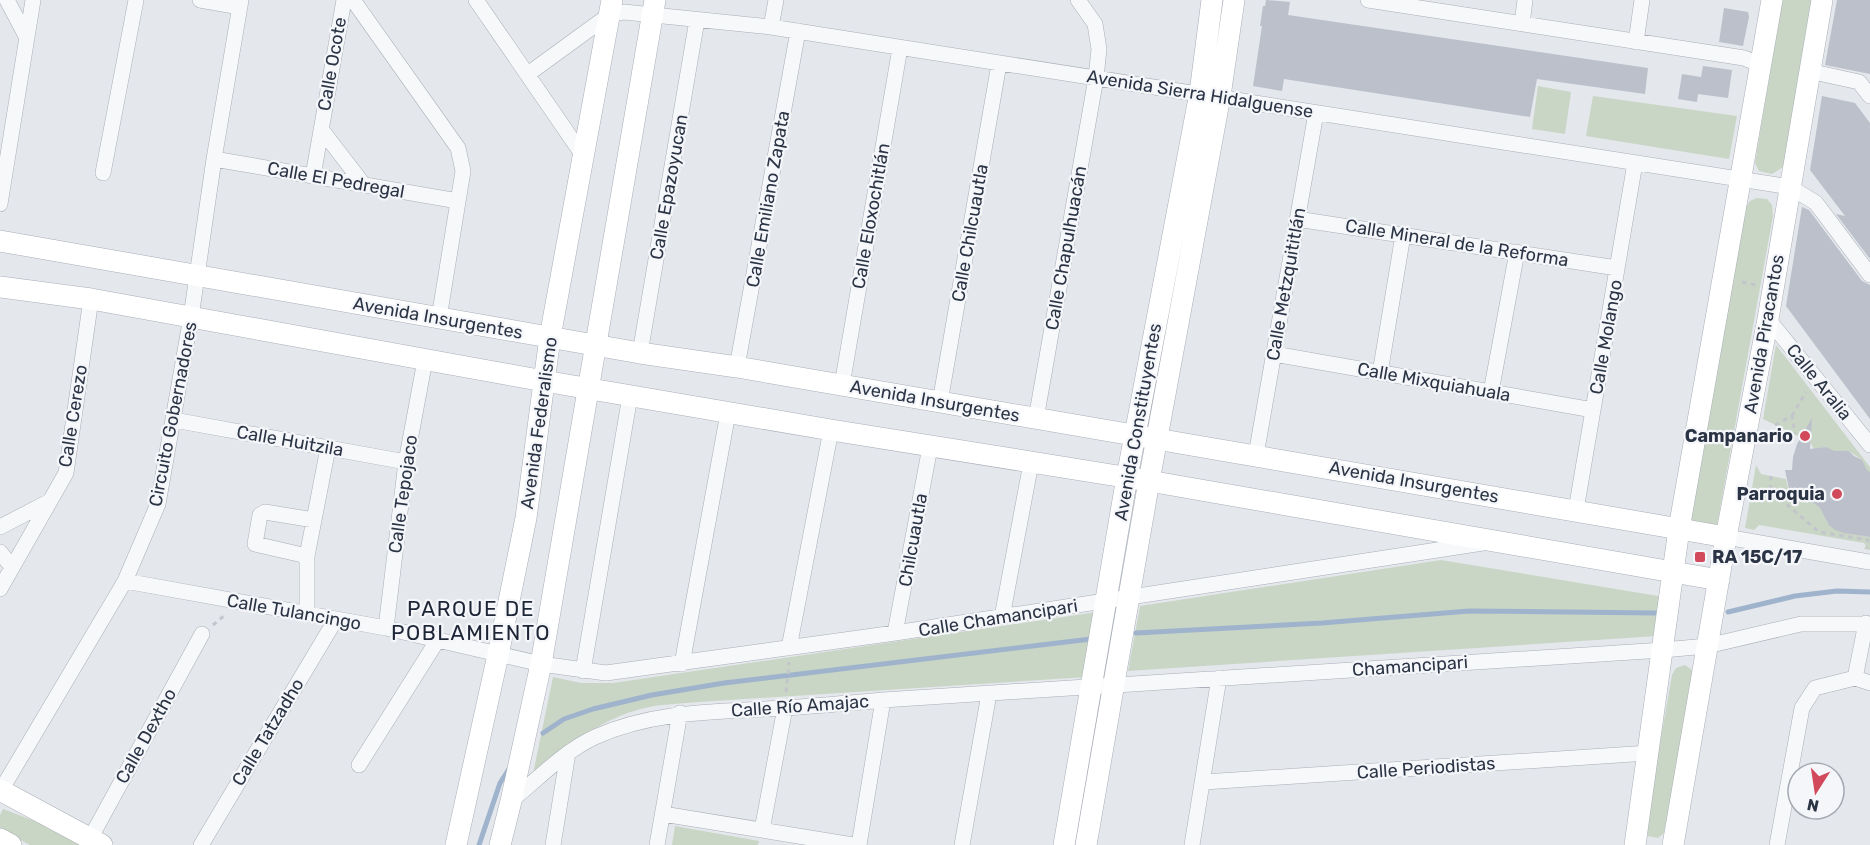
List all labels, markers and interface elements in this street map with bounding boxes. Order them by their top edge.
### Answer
street label: Calle Ocote [313,15,351,113]
street label: Avenida Sierra Hidalguense [1085,65,1315,123]
street label: Calle Emiliano Zapata [742,109,794,289]
street label: Calle Epazoyucan [645,113,693,261]
street label: Calle Eloxochitlán [847,141,895,291]
street label: Calle El Pedregal [266,157,406,203]
street label: Calle Chilcuautla [947,162,993,304]
street label: Calle Chapulhuacán [1041,164,1091,332]
street label: Calle Metzquititlán [1262,206,1310,362]
street label: Calle Mineral de la Reforma [1344,214,1570,272]
street label: Avenida Piracantos [1739,253,1789,415]
street label: Calle Molango [1585,278,1627,396]
street label: Avenida Insurgentes [351,292,525,344]
street label: Circuito Gobernadores [144,320,202,508]
street label: Avenida Constituyentes [1110,322,1166,522]
street label: Avenida Federalismo [516,336,562,510]
street label: Calle Aralia [1781,339,1857,425]
street label: Calle Mixquiahuala [1356,358,1512,406]
street label: Calle Cerezo [54,363,92,469]
street label: Avenida Insurgentes [848,375,1022,427]
street label: Calle Huitzila [235,421,345,461]
place label: Campanario [1685,425,1793,447]
marker: Campanario [1798,429,1812,443]
street label: Calle Tepojaco [384,433,422,555]
street label: Avenida Insurgentes [1327,456,1501,508]
place label: Parroquia [1736,483,1825,505]
marker: Parroquia [1830,487,1844,501]
street label: Chilcuautla [894,492,932,588]
place label: RA 15C/17 [1712,546,1802,568]
marker: RA 15C/17 [1693,550,1707,564]
street label: Calle Tulancingo [225,589,363,635]
street label: Calle Chamancipari [917,595,1079,641]
district label: PARQUE DE POBLAMIENTO [391,596,551,645]
street label: Chamancipari [1351,651,1469,681]
street label: Calle Tatzadho [227,674,309,790]
street label: Calle Dextho [111,685,181,787]
street label: Calle Río Amajac [730,690,870,722]
street label: Calle Periodistas [1356,752,1496,784]
north arrow [1786,761,1846,821]
text: N [1805,795,1821,816]

